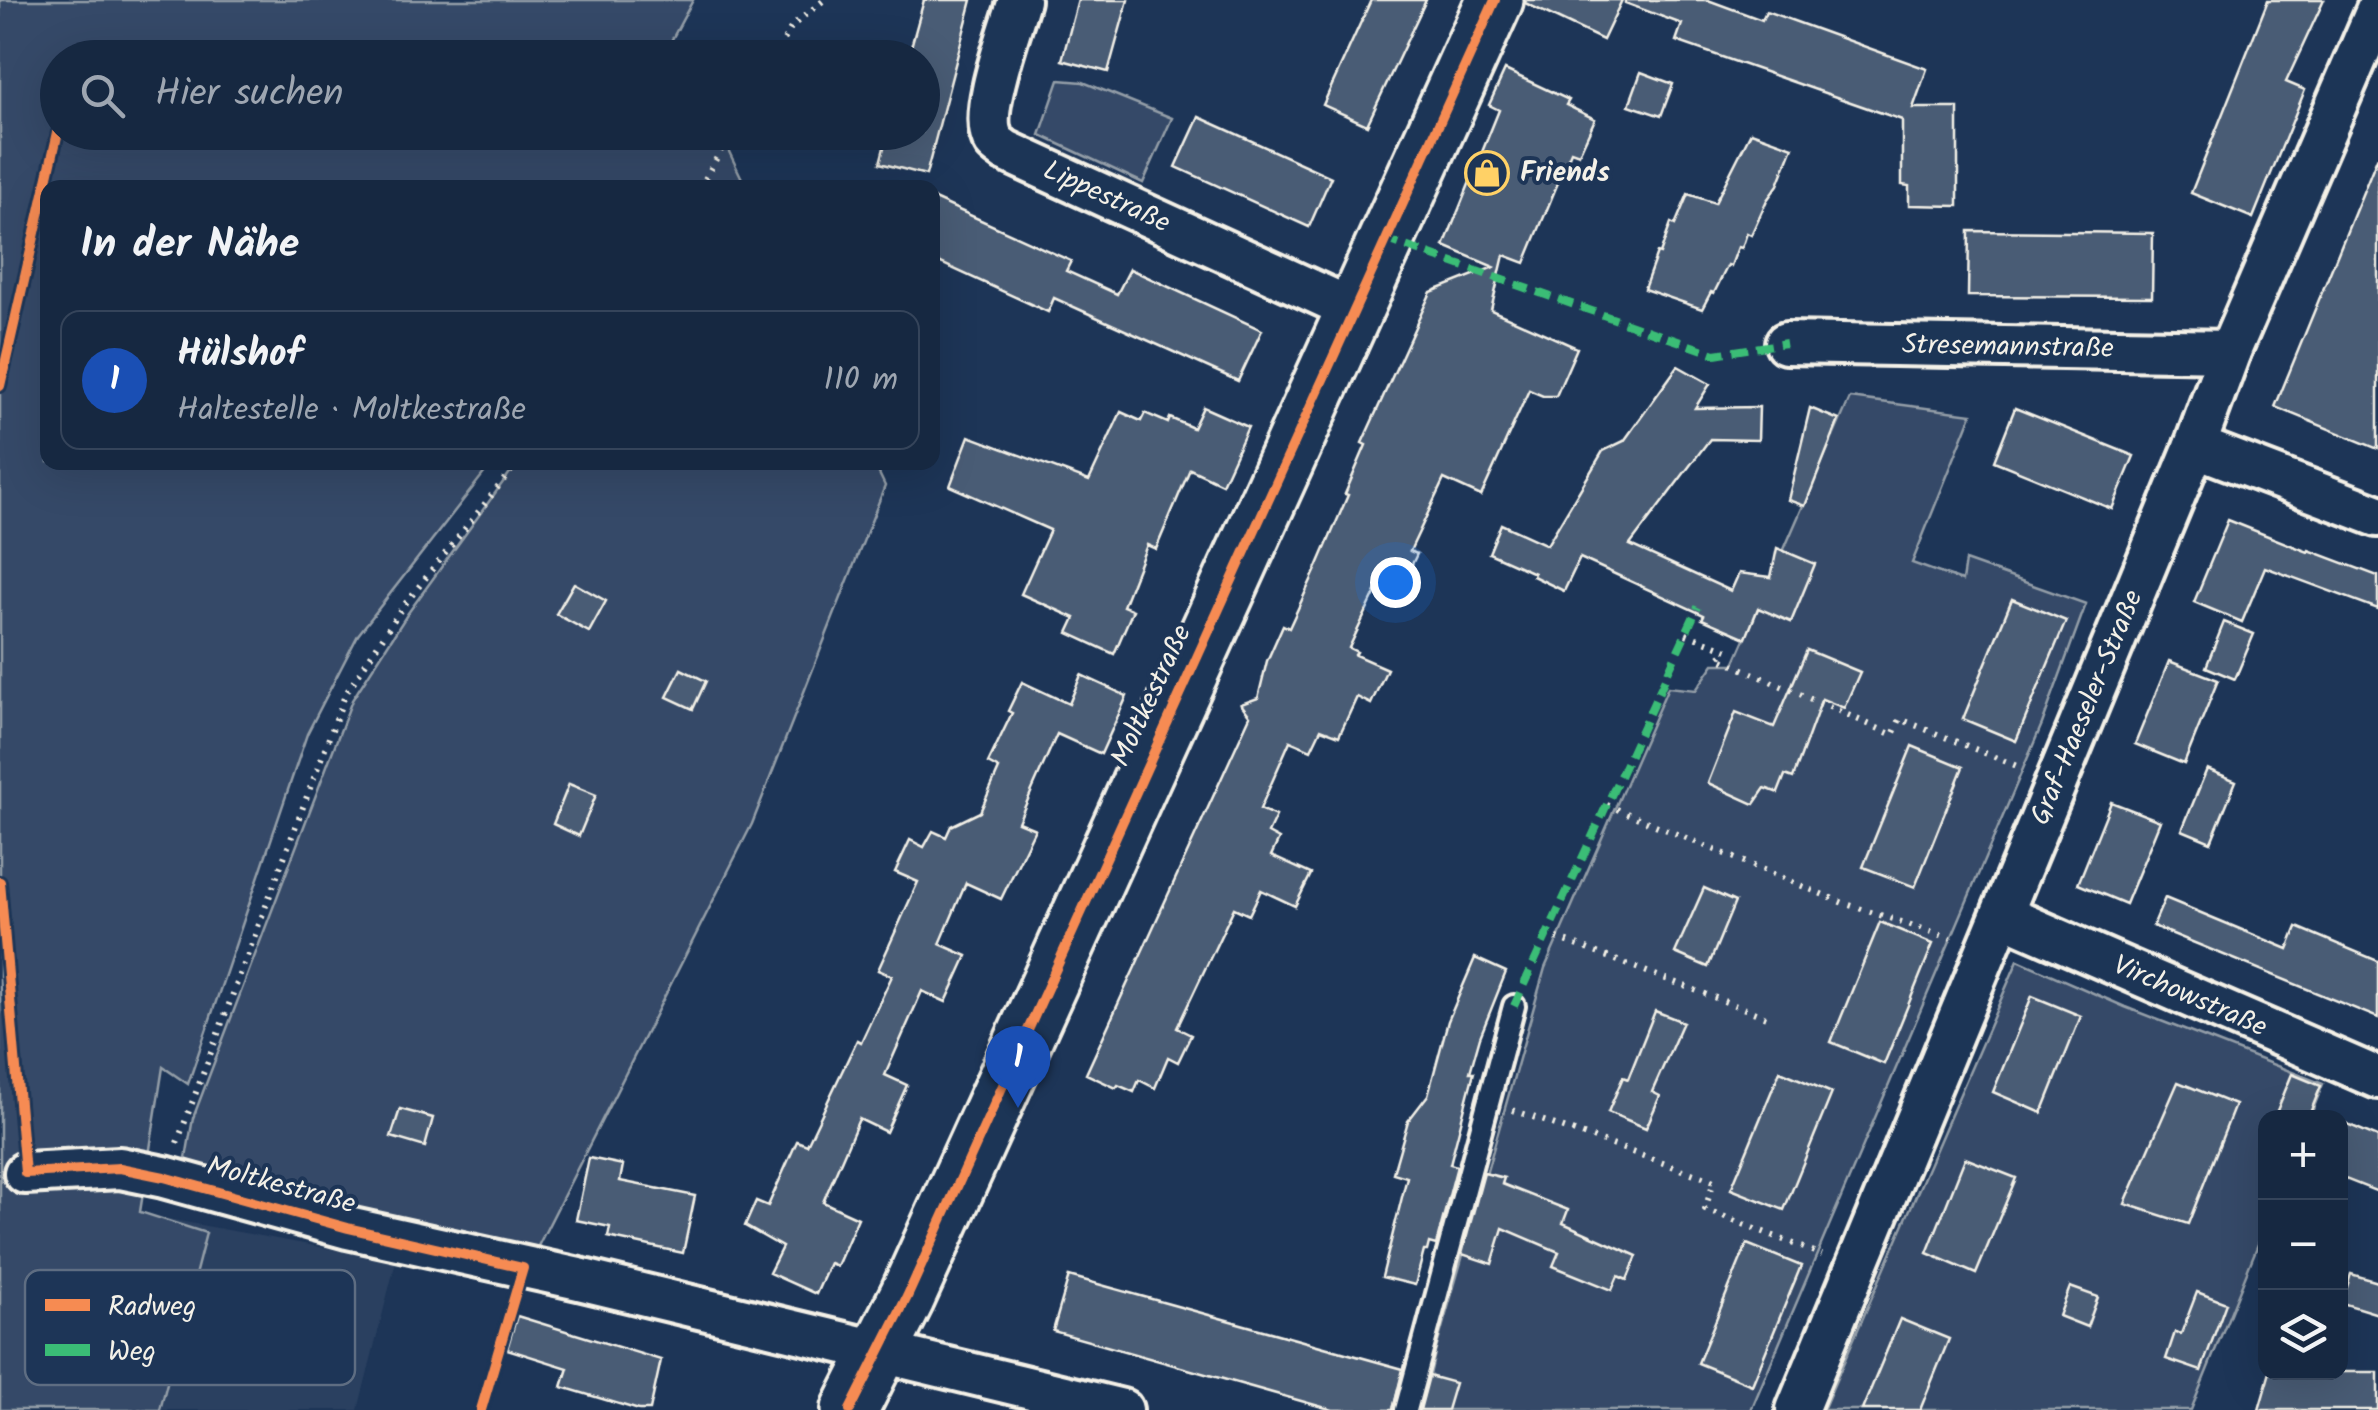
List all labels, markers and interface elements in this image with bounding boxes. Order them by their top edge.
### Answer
search box [40,40,940,150]
text: Hier suchen [155,65,344,125]
icon: search [75,68,130,123]
street label: Lippestraße [1036,148,1178,246]
shop icon: Friends [1464,150,1510,196]
place label: Friends [1520,151,1610,196]
text: In der Nähe [80,212,299,279]
street label: Stresemannstraße [1902,323,2115,371]
text: Hülshof [177,325,303,385]
text: 1 [110,355,119,406]
text: 110 m [824,355,898,406]
text: Haltestelle · Moltkestraße [177,385,526,436]
your location [1370,557,1421,608]
street label: Graf-Haeseler-Straße [2018,583,2156,832]
street label: Moltkestraße [1099,617,1205,775]
street label: Virchowstraße [2106,943,2275,1050]
pin: 1 [986,1026,1050,1108]
map controls [2258,1110,2348,1380]
button: + [2258,1110,2348,1200]
street label: Moltkestraße [202,1145,361,1228]
button: − [2258,1200,2348,1290]
legend [25,1270,355,1385]
text: Radweg [108,1285,196,1330]
button: layers [2258,1290,2348,1380]
text: Weg [108,1330,156,1375]

